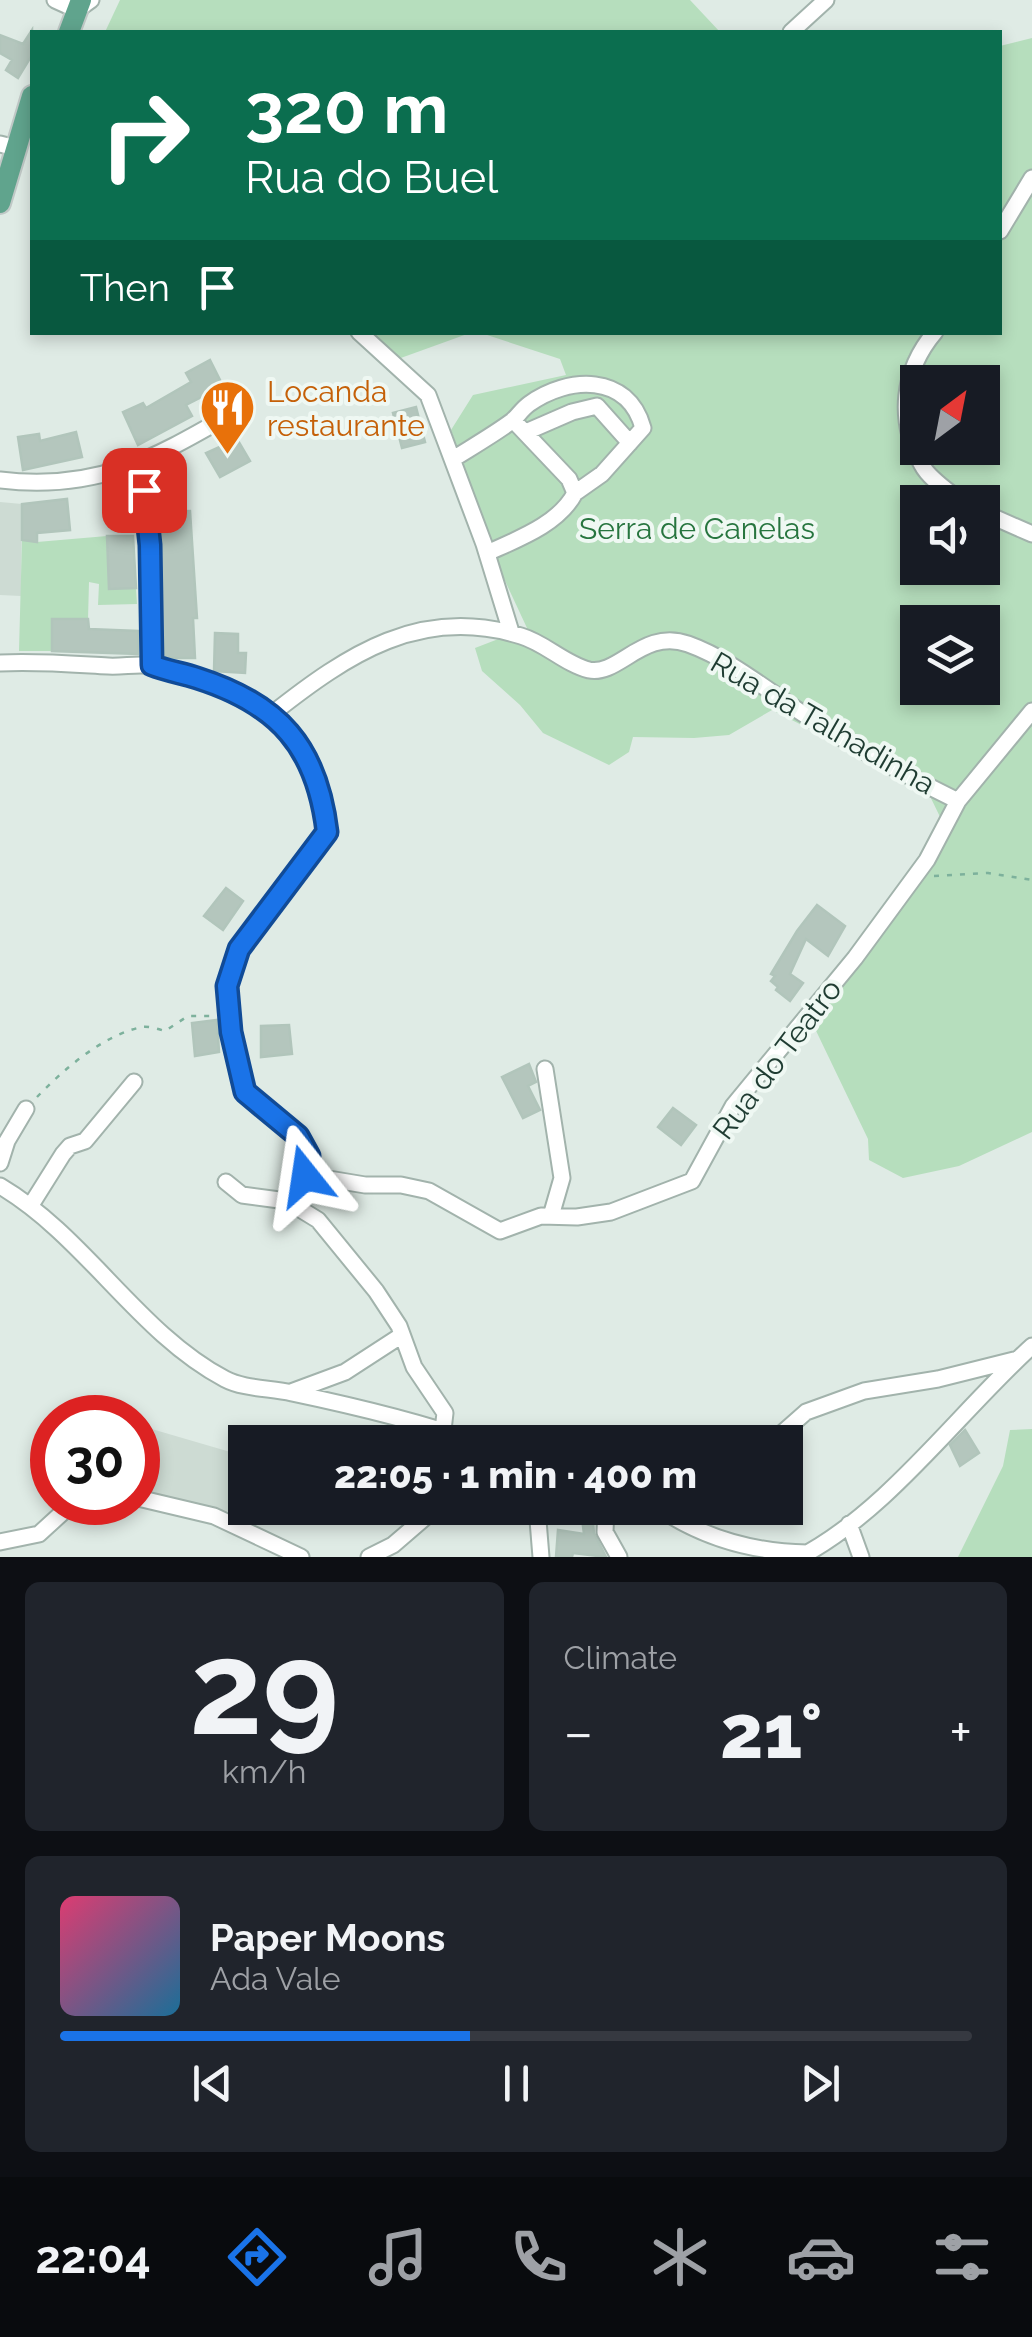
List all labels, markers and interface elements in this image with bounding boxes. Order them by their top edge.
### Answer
text: 320 m [245,67,449,149]
icon: right [80,70,210,200]
text: Rua do Buel [245,151,498,204]
icon: arrive [190,260,245,315]
text: Then [80,265,170,310]
north arrow [900,365,1000,465]
map controls [900,365,1000,705]
place label: Locanda restaurante [267,374,425,443]
restaurant icon: Locanda restaurante [198,378,258,457]
pin [102,448,187,533]
icon: arrive [117,463,172,518]
button: sound [900,485,1000,585]
park label: Serra de Canelas [579,511,815,546]
button: layers [900,605,1000,705]
street label: Rua da Talhadinha [705,645,941,801]
street label: Rua do Teatro [705,972,849,1146]
position arrow [253,1124,357,1228]
speed limit sign: 30 [30,1395,160,1525]
text: 22:05 · 1 min · 400 m [334,1452,697,1497]
text: 29 [189,1612,339,1764]
text: Climate [564,1639,677,1676]
text: 21° [720,1687,822,1776]
text: − [564,1700,593,1765]
text: + [949,1700,972,1765]
text: km/h [222,1753,306,1790]
text: Paper Moons [210,1915,445,1960]
text: Ada Vale [210,1960,341,1997]
icon: previous [185,2056,240,2111]
icon: pause [489,2056,544,2111]
icon: next [793,2056,848,2111]
icon: directions [222,2222,292,2292]
icon: music [363,2222,433,2292]
icon: phone [504,2222,574,2292]
icon: climate [645,2222,715,2292]
icon: car [786,2222,856,2292]
icon: filters [927,2222,997,2292]
text: 22:04 [35,2231,151,2284]

